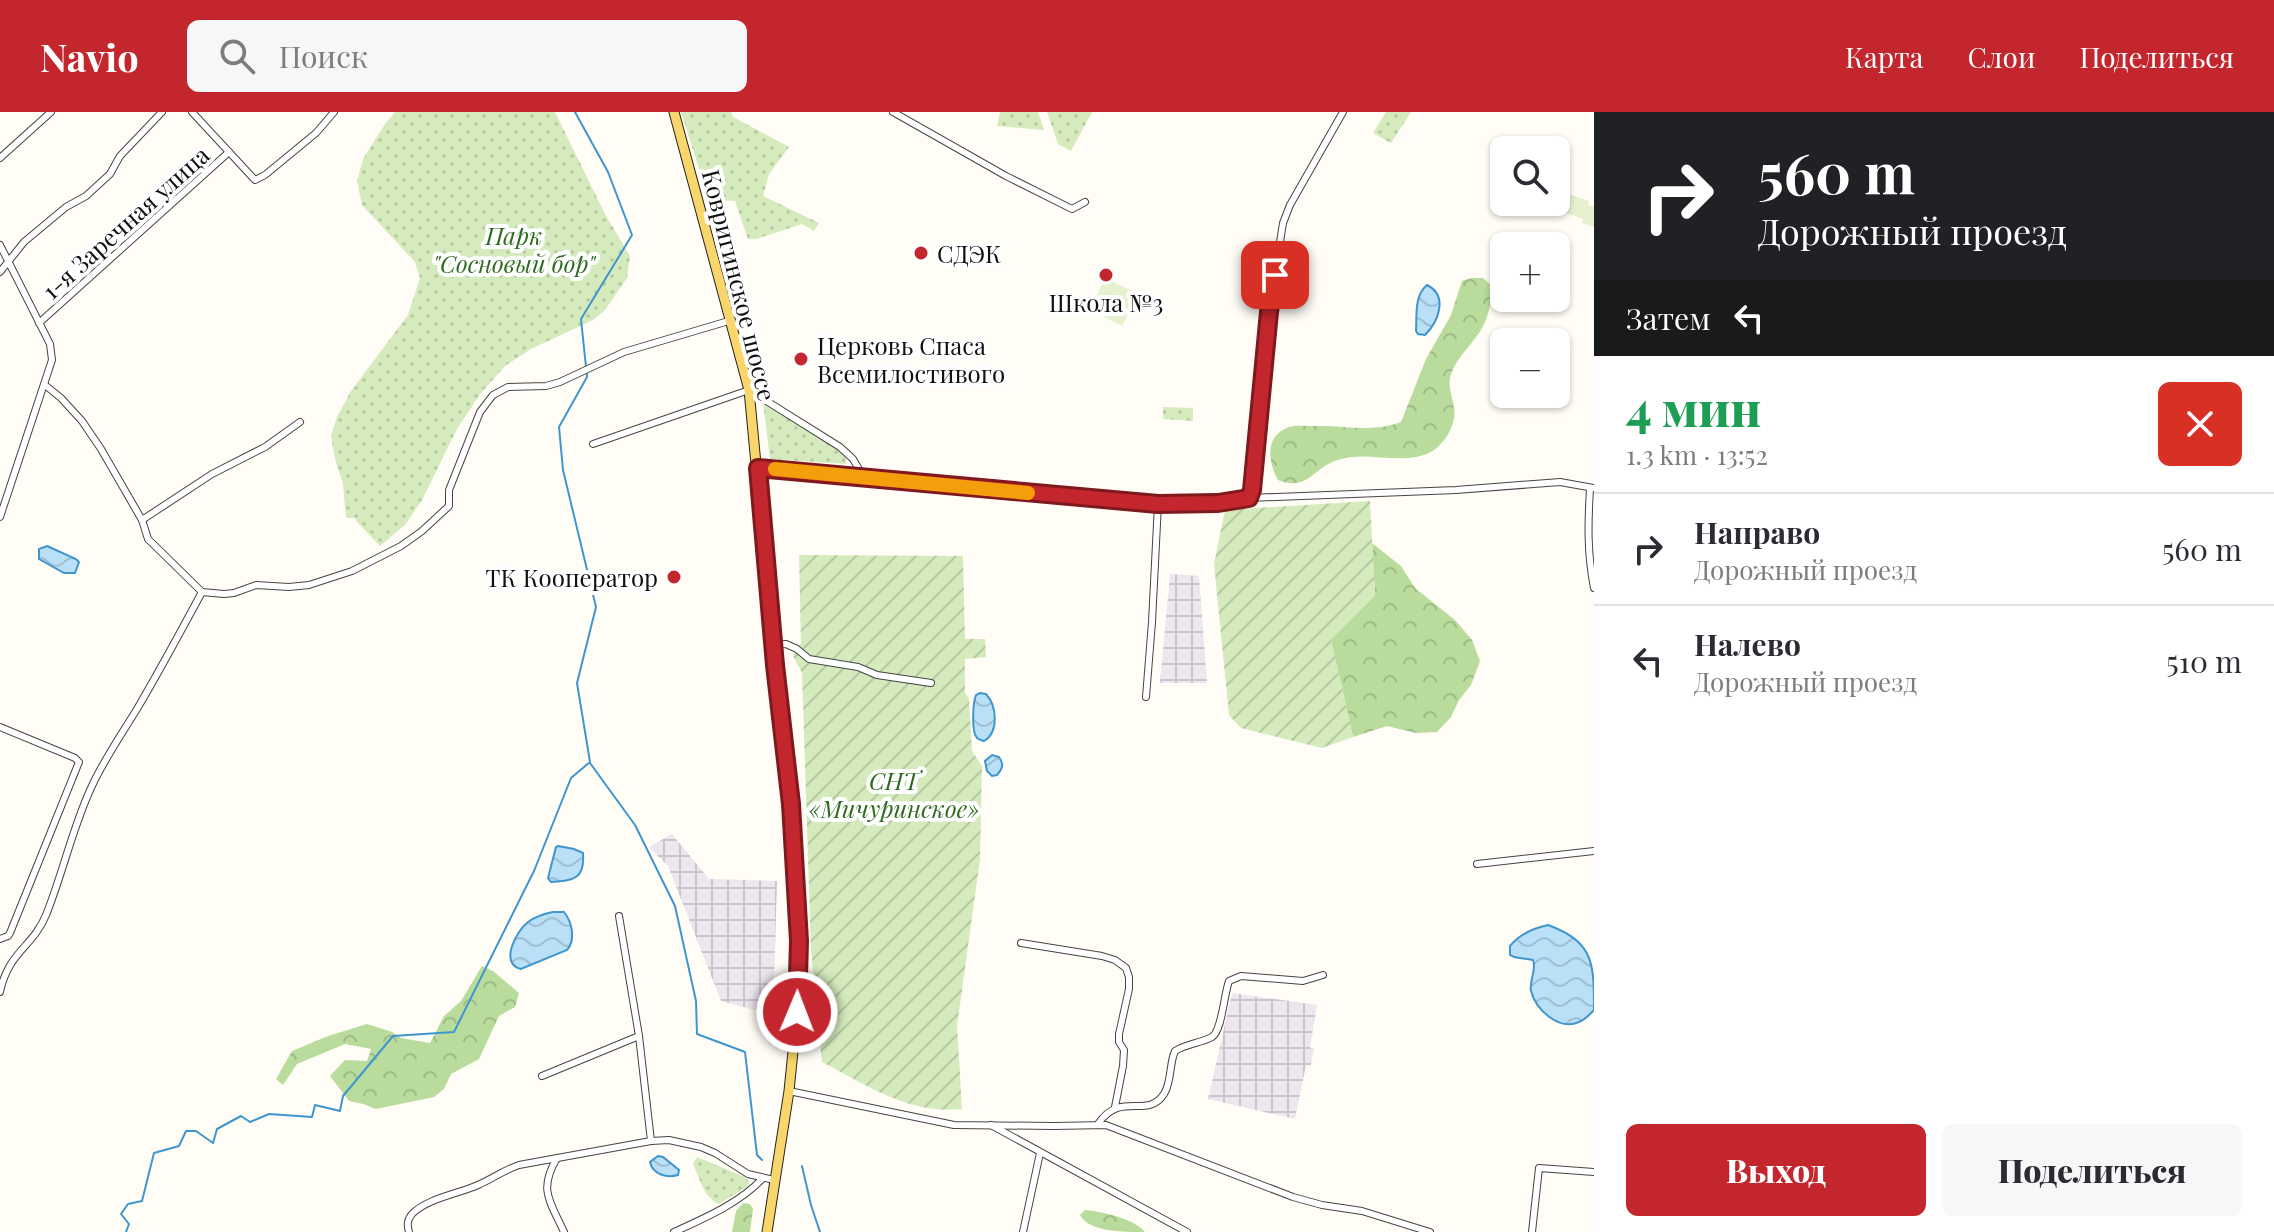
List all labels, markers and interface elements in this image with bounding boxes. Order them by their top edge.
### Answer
search box [187,20,747,92]
text: Navio [40,31,139,82]
icon: search [215,34,259,78]
text: Поиск [279,36,368,76]
text: Карта [1845,38,1924,75]
text: Слои [1968,38,2035,75]
text: Поделиться [2079,38,2234,75]
text: 560 m [1758,134,1915,209]
map controls [1490,136,1570,408]
button: search [1490,136,1570,216]
street label: 1-я Заречная улица [35,138,215,306]
icon: right [1626,144,1730,248]
street label: Ковригинское шоссе [696,166,784,404]
text: Дорожный проезд [1758,206,2067,254]
park label: Парк "Сосновый бор" [433,219,597,279]
button: + [1490,232,1570,312]
place label: СДЭК [937,237,1001,269]
pin [1241,241,1309,309]
marker: СДЭК [912,244,930,262]
icon: arrive [1253,253,1297,297]
marker: Школа №3 [1097,266,1115,284]
place label: Школа №3 [1049,286,1163,318]
icon: left [1727,296,1771,340]
text: Затем [1626,298,1711,338]
button: − [1490,328,1570,408]
place label: Церковь Спаса Всемилостивого [817,329,1005,389]
marker: Церковь Спаса Всемилостивого [792,350,810,368]
text: 4 мин [1626,375,1761,439]
button: close [2158,382,2242,466]
text: 1.3 km · 13:52 [1626,437,1768,472]
text: Направо [1694,512,1820,552]
icon: right [1626,527,1670,571]
text: 560 m [2162,529,2242,569]
text: Дорожный проезд [1694,552,1917,587]
place label: ТК Кооператор [486,561,658,593]
marker: ТК Кооператор [665,568,683,586]
text: Налево [1694,624,1801,664]
icon: left [1626,639,1670,683]
text: 510 m [2166,641,2242,681]
text: Дорожный проезд [1694,664,1917,699]
park label: СНТ «Мичуринское» [809,764,979,824]
position arrow [755,970,839,1054]
button: Выход [1626,1124,1926,1216]
button: Поделиться [1942,1124,2242,1216]

